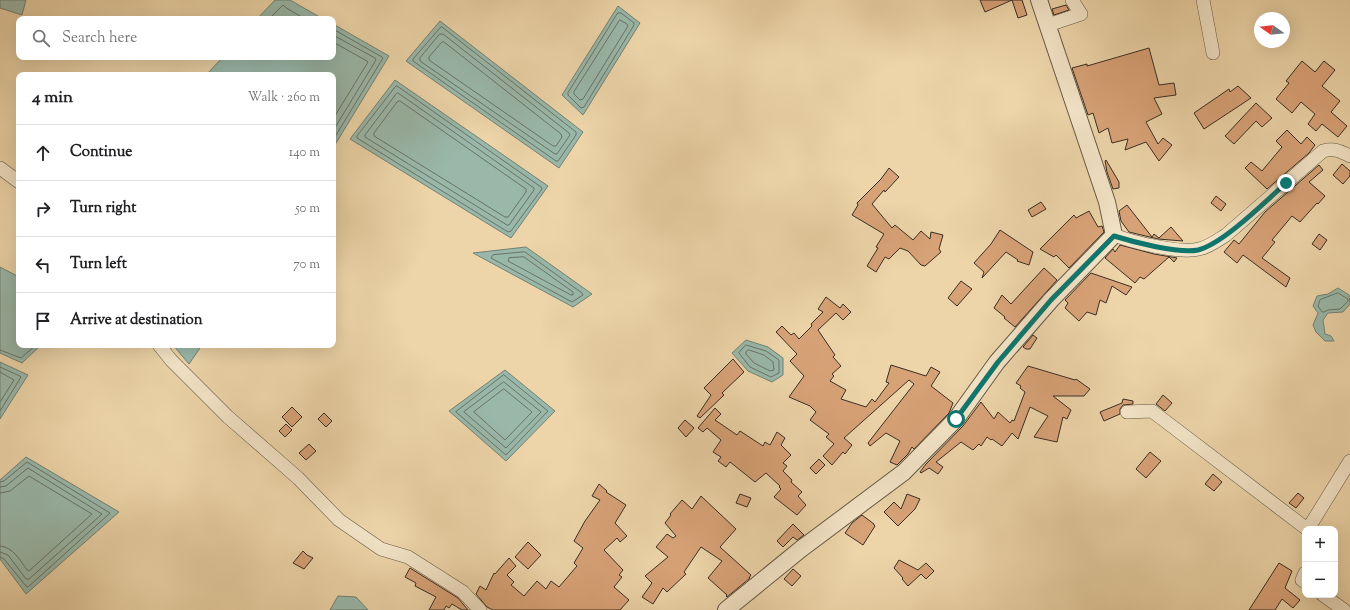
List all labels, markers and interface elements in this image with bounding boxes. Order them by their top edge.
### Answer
north arrow [1254,12,1290,48]
search box [16,16,336,60]
icon: search [30,27,52,49]
text: Search here [62,28,137,49]
text: 4 min [32,86,73,110]
text: Walk · 260 m [248,89,320,107]
icon: ahead [32,142,54,164]
text: Continue [70,142,132,163]
text: 140 m [289,144,320,162]
route end [1277,174,1295,192]
icon: right [32,198,54,220]
text: Turn right [70,198,136,219]
text: 50 m [295,200,320,218]
icon: left [32,254,54,276]
text: Turn left [70,254,127,275]
text: 70 m [293,256,320,274]
icon: arrive [32,310,54,332]
text: Arrive at destination [70,310,203,331]
route start [947,410,965,428]
map controls [1302,526,1338,598]
button: + [1302,526,1338,562]
button: − [1302,562,1338,598]

